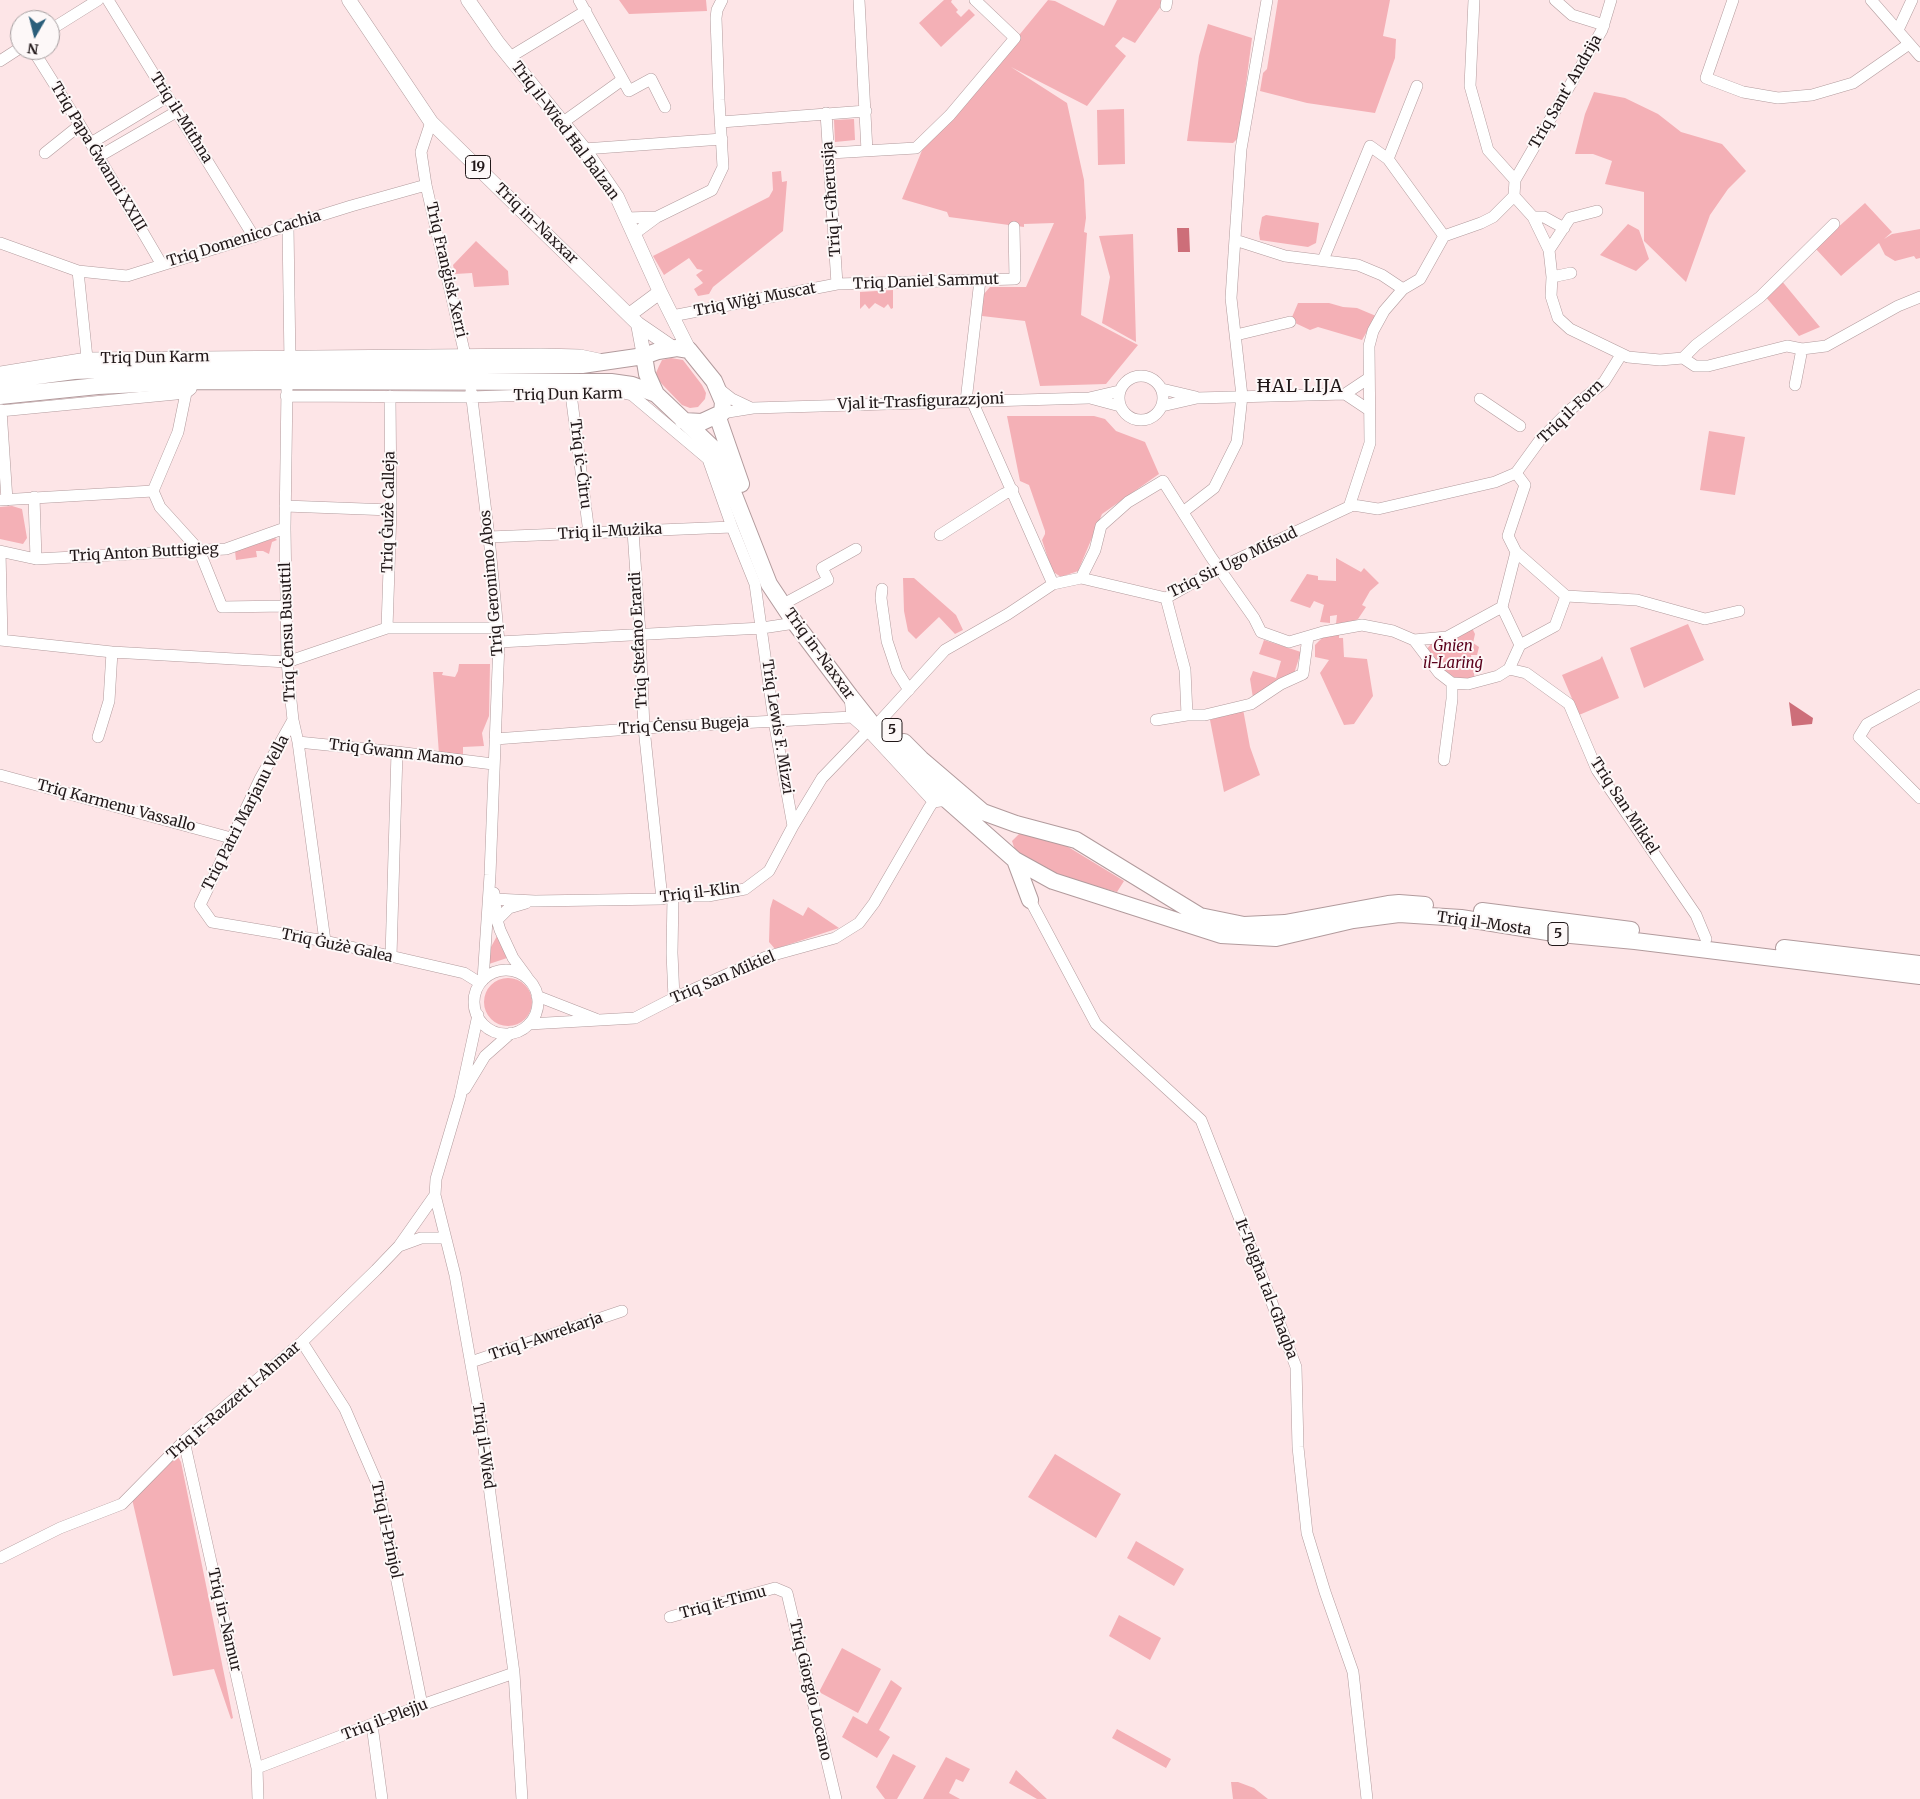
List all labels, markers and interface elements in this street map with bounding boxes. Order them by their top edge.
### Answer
north arrow [10,10,60,60]
street label: Triq Sant' Andrija [1526,32,1606,152]
text: N [26,39,40,59]
street label: Triq il-Wied Ħal Balzan [507,58,623,204]
street label: Triq il-Mitħna [146,69,216,167]
street label: Triq Papa Ġwanni XXIII [46,79,150,235]
street label: Triq l-Għerusija [819,141,845,257]
road number: 19 [466,156,490,178]
street label: Triq in-Naxxar [491,180,581,268]
street label: Triq Franġisk Xerri [422,201,470,339]
street label: Triq Domenico Cachia [165,207,323,271]
street label: Triq Daniel Sammut [853,270,999,294]
street label: Triq Wiġi Muscat [692,279,818,321]
street label: Triq Dun Karm [100,348,210,368]
district label: ĦAL LIJA [1255,376,1345,398]
street label: Triq il-Forn [1534,376,1608,448]
street label: Triq Dun Karm [513,385,623,405]
street label: Vjal it-Trasfigurazzjoni [837,390,1005,414]
street label: Triq iċ-Ċitru [566,418,594,510]
street label: Triq Ġużè Calleja [379,451,399,573]
street label: Triq Geronimo Abos [477,509,507,657]
street label: Triq il-Mużika [557,520,663,544]
street label: Triq Sir Ugo Mifsud [1166,524,1300,602]
street label: Triq Anton Buttigieg [69,540,219,566]
street label: Triq Ċensu Busuttil [277,562,299,702]
street label: Triq Stefano Erardi [626,571,652,709]
street label: Triq in-Naxxar [780,605,858,703]
park label: Ġnien il-Larinġ [1423,638,1483,673]
street label: Triq Lewis F. Mizzi [757,658,797,796]
street label: Triq Ċensu Bugeja [618,714,750,738]
road number: 5 [882,718,902,742]
street label: Triq Patri Marjanu Vella [199,732,293,894]
street label: Triq Ġwann Mamo [328,736,464,770]
street label: Triq San Mikiel [1586,754,1662,858]
street label: Triq Karmenu Vassallo [35,776,197,836]
street label: Triq il-Klin [659,879,741,907]
street label: Triq il-Mosta [1436,908,1532,940]
road number: 5 [1548,922,1568,946]
street label: Triq Ġużè Galea [280,925,394,967]
street label: Triq San Mikiel [668,948,778,1008]
street label: It-Telgħa tal-Għaqba [1231,1216,1301,1362]
street label: Triq l-Awrekarja [487,1309,605,1365]
street label: Triq ir-Razzett l-Aħmar [164,1338,304,1464]
street label: Triq il-Wied [468,1402,498,1490]
street label: Triq il-Prinjol [367,1480,405,1580]
street label: Triq in-Namur [203,1566,245,1674]
street label: Triq it-Timu [678,1583,768,1623]
street label: Triq Giorgio Locano [785,1618,835,1762]
street label: Triq il-Plejju [340,1695,430,1745]

